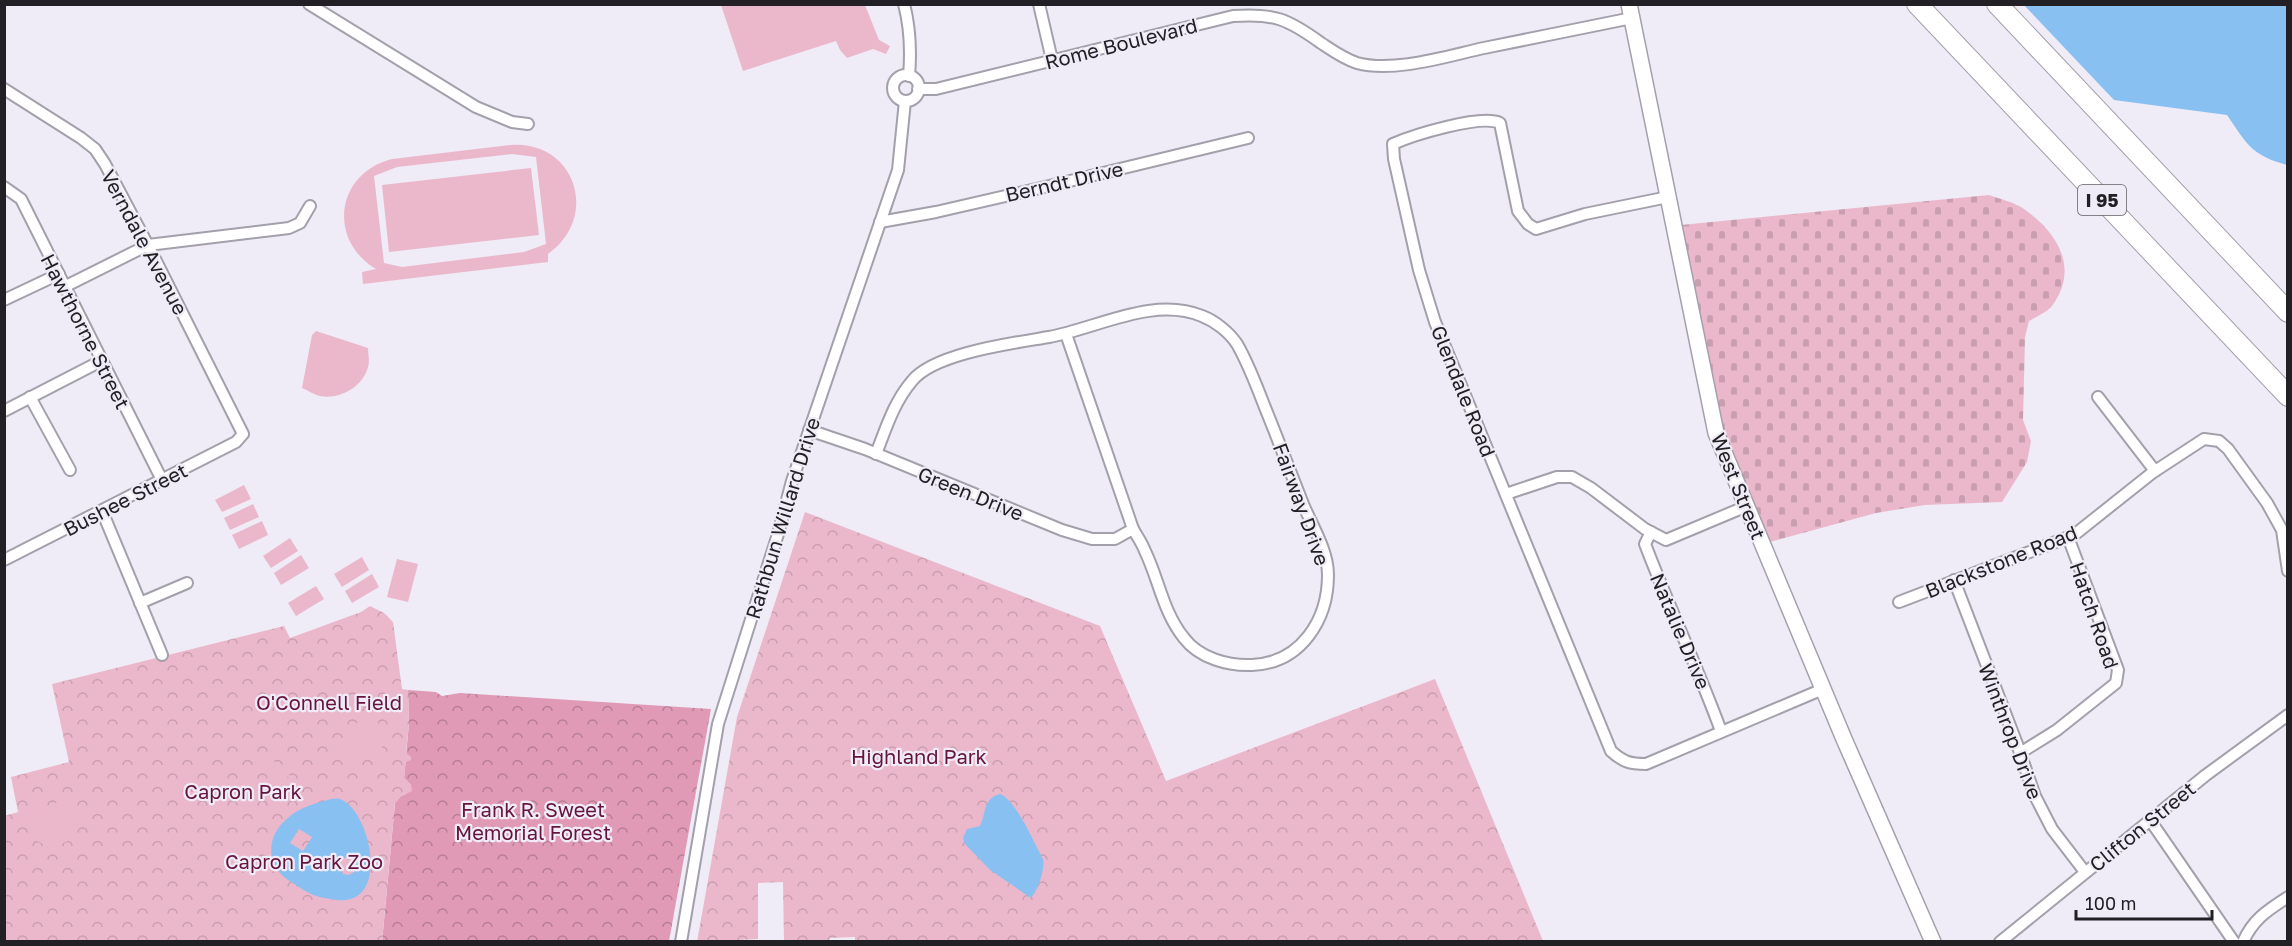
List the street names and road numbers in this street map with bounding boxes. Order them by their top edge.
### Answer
street label: Rome Boulevard [1042,12,1200,74]
street label: Berndt Drive [1003,156,1125,206]
street label: Verndale Avenue [97,165,193,319]
road number: I 95 [2078,185,2126,215]
street label: Hawthorne Street [36,249,136,413]
street label: Glendale Road [1427,322,1501,460]
street label: Rathbun Willard Drive [740,414,824,622]
street label: West Street [1707,429,1771,543]
street label: Fairway Drive [1269,439,1335,569]
street label: Bushee Street [59,457,191,541]
street label: Green Drive [915,461,1027,525]
street label: Blackstone Road [1921,520,2081,602]
street label: Hatch Road [2066,558,2124,672]
street label: Natalie Drive [1646,569,1716,693]
street label: Winthrop Drive [1974,660,2048,802]
street label: Clifton Street [2084,776,2200,876]

